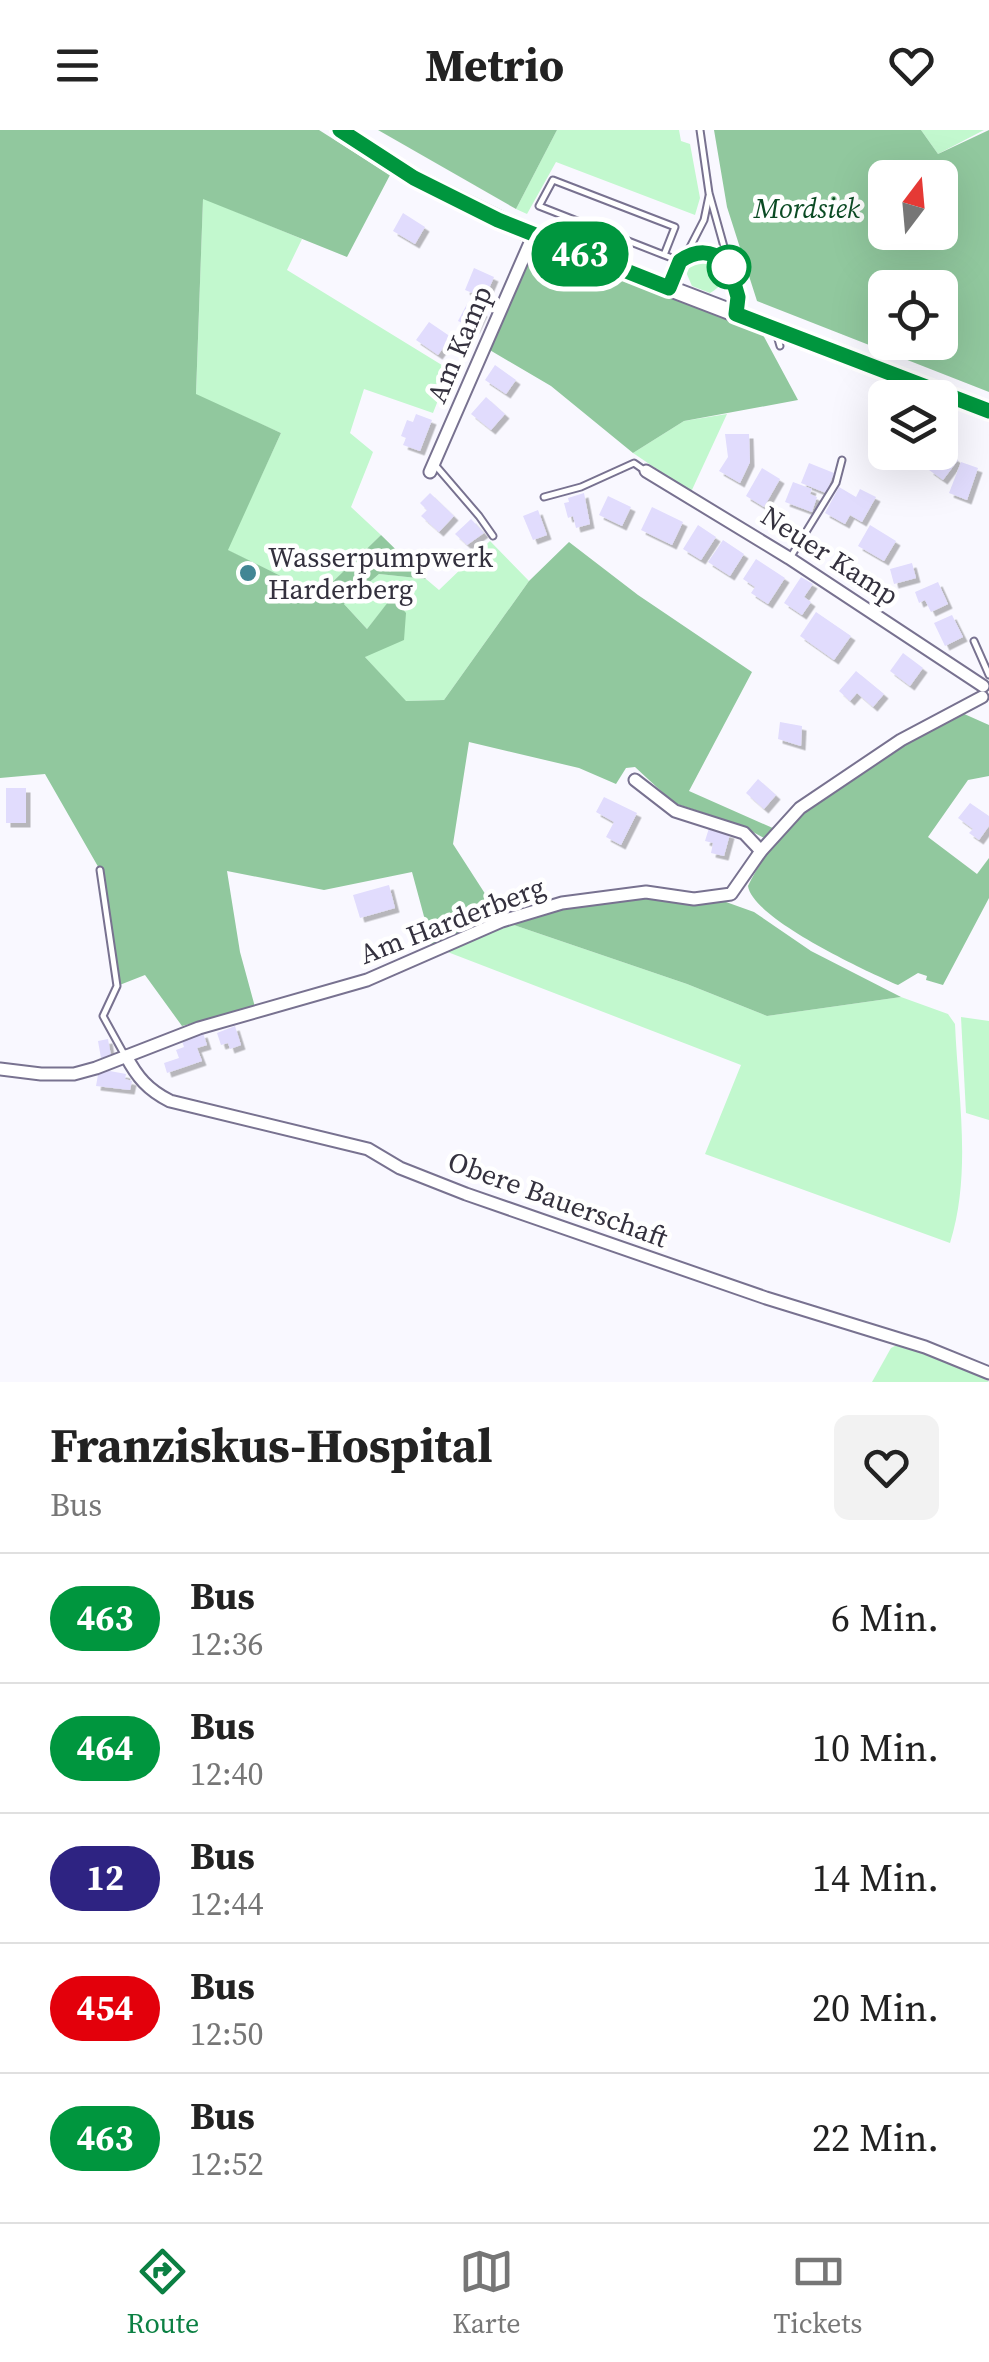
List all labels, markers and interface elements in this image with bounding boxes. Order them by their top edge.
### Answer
text: Metrio [425,34,564,96]
icon: menu [50,38,105,93]
icon: heart [884,38,939,93]
north arrow [868,160,958,250]
map controls [868,160,958,470]
park label: Mordsiek [753,189,861,227]
line badge: 463 [522,222,638,286]
text: 463 [552,230,608,278]
unlabelled marker [708,246,750,288]
button: locate [868,270,958,360]
street label: Am Kamp [417,280,501,408]
button: layers [868,380,958,470]
street label: Neuer Kamp [754,496,906,614]
place label: Wasserpumpwerk Harderberg [268,538,494,608]
marker: Wasserpumpwerk Harderberg [237,562,259,584]
street label: Am Harderberg [354,867,550,973]
street label: Obere Bauerschaft [443,1142,673,1256]
text: Franziskus-Hospital [50,1412,493,1478]
button: heart [834,1415,939,1520]
text: Bus [50,1483,102,1527]
text: Bus [190,1570,255,1622]
text: 6 Min. [831,1592,939,1644]
text: 463 [77,1594,133,1642]
text: 12:36 [190,1622,264,1666]
text: Bus [190,1700,255,1752]
text: 10 Min. [812,1722,939,1774]
text: 464 [77,1724,133,1772]
text: 12:40 [190,1752,264,1796]
text: Bus [190,1830,255,1882]
text: 14 Min. [812,1852,939,1904]
text: 12 [86,1854,124,1902]
text: 12:44 [190,1882,264,1926]
text: Bus [190,1960,255,2012]
text: 20 Min. [812,1982,939,2034]
text: 454 [77,1984,133,2032]
text: 12:50 [190,2012,264,2056]
text: Bus [190,2090,255,2142]
text: 22 Min. [812,2112,939,2164]
text: 463 [77,2114,133,2162]
text: 12:52 [190,2142,264,2186]
tab: Route [127,2244,199,2342]
tab: Karte [452,2244,521,2342]
tab: Tickets [774,2244,862,2342]

